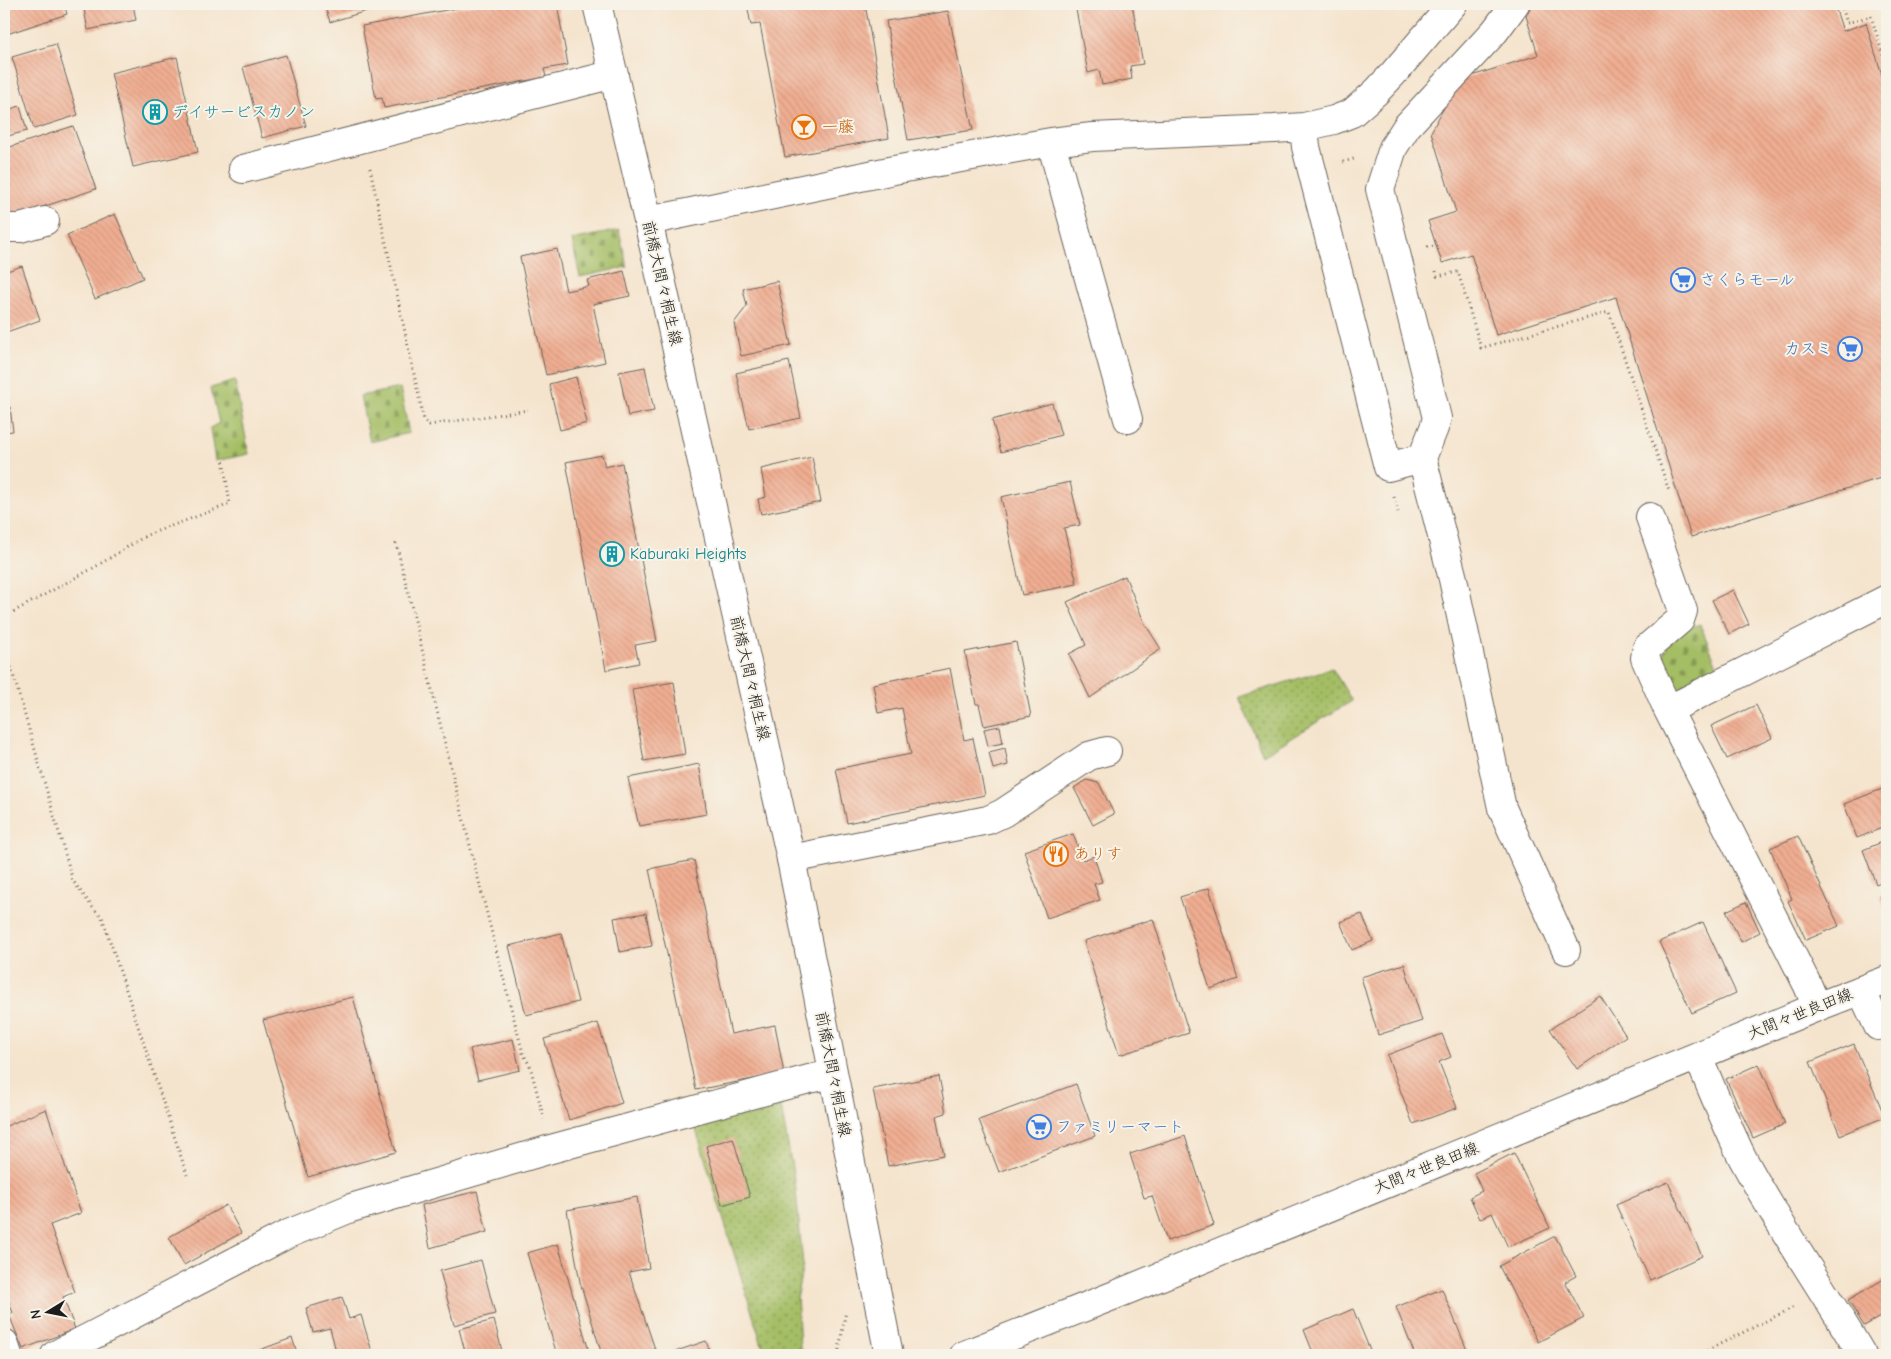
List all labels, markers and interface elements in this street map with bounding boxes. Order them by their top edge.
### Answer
building icon: デイサービスカノン [142,99,168,125]
place label: デイサービスカノン [172,103,315,121]
bar icon: 一藤 [791,114,817,140]
place label: 一藤 [822,118,854,136]
street label: 前橋大間々桐生線 [639,219,685,347]
supermarket icon: さくらモール [1670,267,1696,293]
place label: さくらモール [1700,271,1795,289]
supermarket icon: カスミ [1837,336,1863,362]
place label: カスミ [1784,340,1832,358]
building icon: Kaburaki Heights [599,541,625,567]
place label: Kaburaki Heights [630,545,747,563]
street label: 前橋大間々桐生線 [727,614,773,742]
restaurant icon: ありす [1043,841,1069,867]
place label: ありす [1074,845,1122,863]
street label: 大間々世良田線 [1745,985,1855,1043]
street label: 前橋大間々桐生線 [812,1009,854,1139]
supermarket icon: ファミリーマート [1026,1114,1052,1140]
place label: ファミリーマート [1056,1118,1184,1136]
street label: 大間々世良田線 [1371,1139,1481,1197]
north arrow [22,1286,72,1336]
text: N [27,1308,45,1320]

